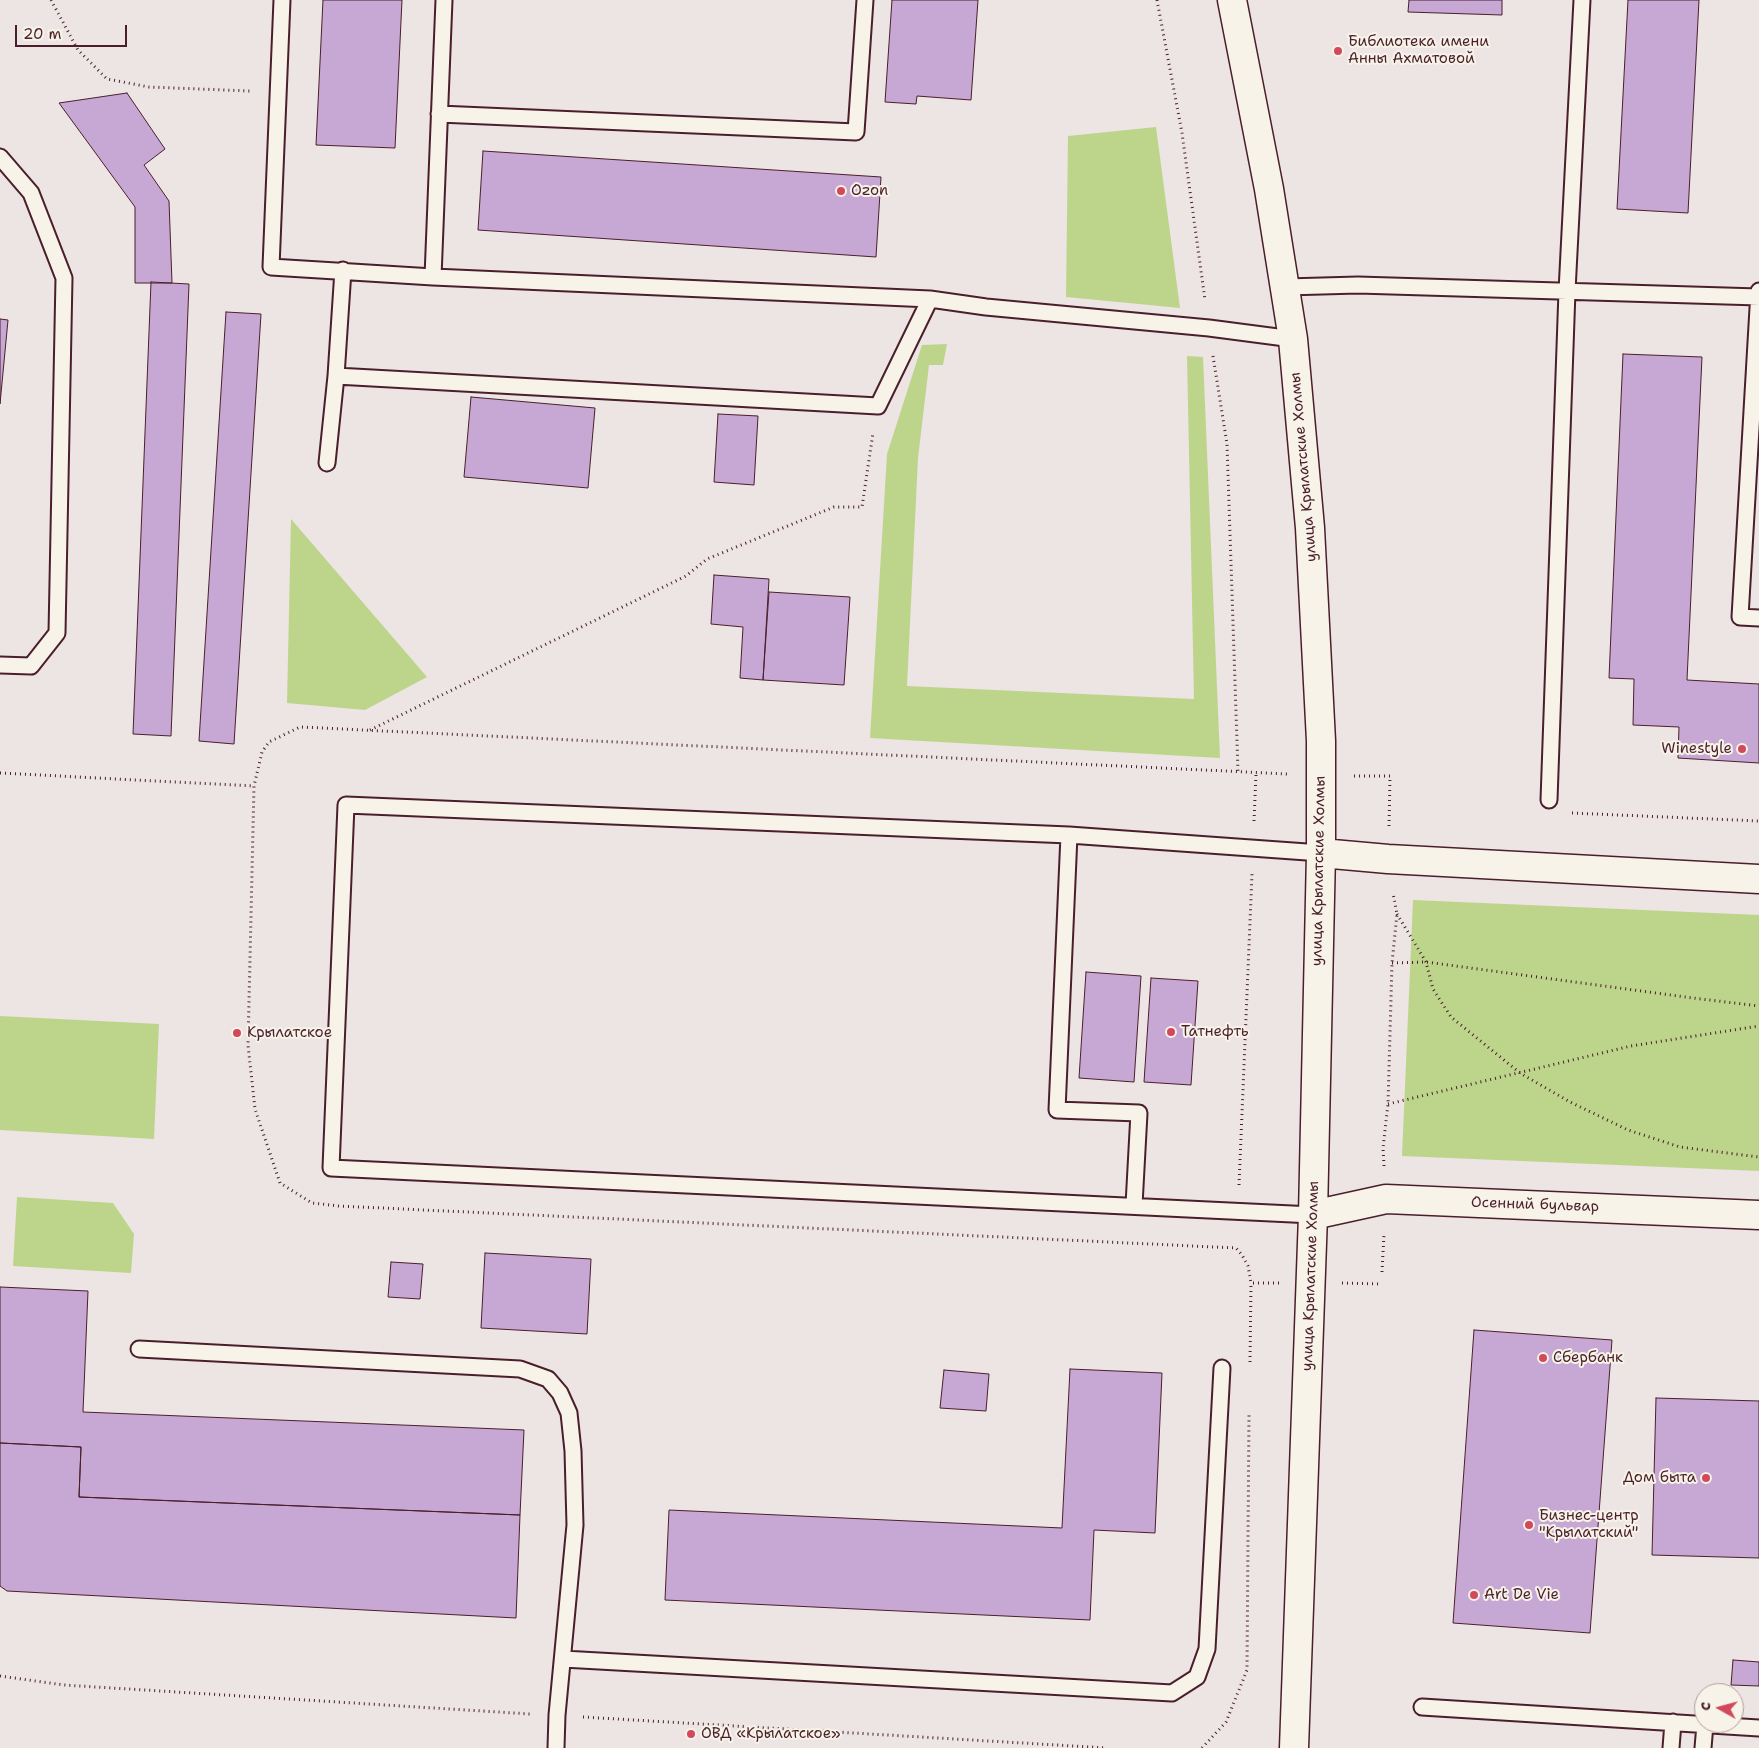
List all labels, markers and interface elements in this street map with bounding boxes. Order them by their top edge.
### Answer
scale bar [18,15,130,47]
text: 20 m [23,24,62,44]
place label: Библиотека имени Анны Ахматовой [1348,33,1489,68]
marker: Библиотека имени Анны Ахматовой [1332,45,1344,57]
place label: Ozon [851,182,888,200]
marker: Ozon [835,185,847,197]
street label: улица Крылатские Холмы [1287,371,1321,563]
place label: Winestyle [1661,740,1732,758]
marker: Winestyle [1736,743,1748,755]
street label: улица Крылатские Холмы [1308,776,1330,966]
place label: Татнефть [1181,1023,1249,1041]
place label: Крылатское [247,1024,332,1042]
marker: Татнефть [1165,1026,1177,1038]
marker: Крылатское [231,1027,243,1039]
street label: улица Крылатские Холмы [1299,1181,1323,1371]
street label: Осенний бульвар [1471,1194,1599,1216]
place label: Сбербанк [1553,1349,1623,1367]
marker: Сбербанк [1537,1352,1549,1364]
place label: Дом быта [1623,1469,1696,1487]
marker: Дом быта [1700,1472,1712,1484]
place label: Бизнес-центр "Крылатский" [1539,1507,1639,1542]
marker: Бизнес-центр "Крылатский" [1523,1519,1535,1531]
place label: Art De Vie [1484,1586,1559,1604]
marker: Art De Vie [1468,1589,1480,1601]
north arrow [1694,1683,1744,1733]
text: С [1696,1701,1715,1712]
place label: ОВД «Крылатское» [701,1725,841,1743]
marker: ОВД «Крылатское» [685,1728,697,1740]

